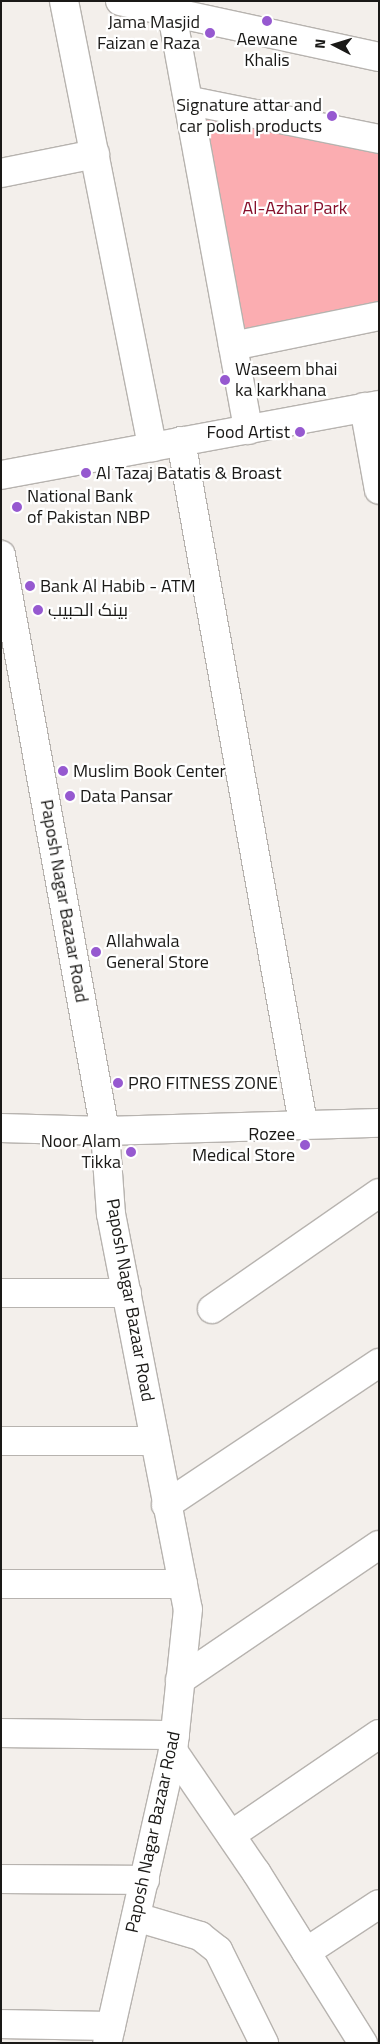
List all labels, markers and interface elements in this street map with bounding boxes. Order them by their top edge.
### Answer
place label: Jama Masjid Faizan e Raza [97,12,200,54]
marker: Aewane Khalis [261,15,273,27]
north arrow [310,20,360,70]
marker: Jama Masjid Faizan e Raza [204,27,216,39]
place label: Aewane Khalis [236,29,298,72]
text: N [309,38,330,49]
place label: Signature attar and car polish products [176,95,322,138]
marker: Signature attar and car polish products [326,110,338,122]
park label: Al-Azhar Park [243,197,347,219]
place label: Waseem bhai ka karkhana [235,359,337,402]
marker: Waseem bhai ka karkhana [219,374,231,386]
place label: Food Artist [206,421,290,443]
marker: Food Artist [294,426,306,438]
place label: Al Tazaj Batatis & Broast [96,462,282,484]
marker: Al Tazaj Batatis & Broast [80,467,92,479]
place label: National Bank of Pakistan NBP [27,486,150,528]
marker: National Bank of Pakistan NBP [11,501,23,513]
place label: Bank Al Habib - ATM [40,575,196,597]
marker: Bank Al Habib - ATM [24,580,36,592]
place label: بينک الحبيب [48,599,128,621]
marker: بينک الحبيب [32,604,44,616]
place label: Muslim Book Center [73,760,226,782]
marker: Muslim Book Center [57,765,69,777]
place label: Data Pansar [80,785,173,807]
marker: Data Pansar [64,790,76,802]
street label: Paposh Nagar Bazaar Road [36,798,92,1004]
place label: Allahwala General Store [106,931,209,974]
marker: Allahwala General Store [90,946,102,958]
place label: PRO FITNESS ZONE [128,1072,278,1094]
marker: PRO FITNESS ZONE [112,1077,124,1089]
place label: Rozee Medical Store [192,1124,295,1166]
place label: Noor Alam Tikka [41,1131,121,1174]
marker: Rozee Medical Store [299,1139,311,1151]
marker: Noor Alam Tikka [125,1146,137,1158]
street label: Paposh Nagar Bazaar Road [102,1197,158,1403]
street label: Paposh Nagar Bazaar Road [121,1729,185,1935]

